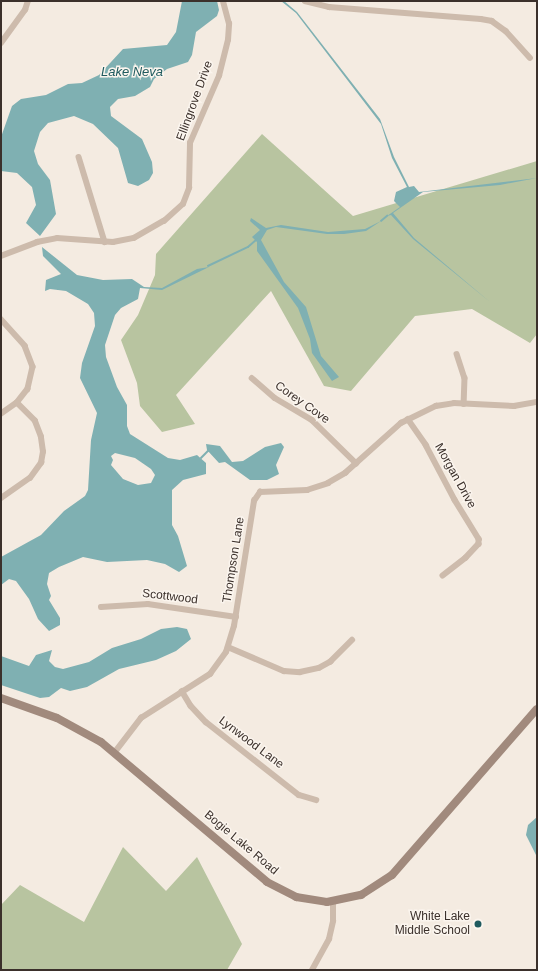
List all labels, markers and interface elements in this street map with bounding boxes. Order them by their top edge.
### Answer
street label: Ellingrove Drive [174,59,216,143]
water label: Lake Neva [101,64,163,80]
street label: Corey Cove [272,379,332,427]
street label: Morgan Drive [431,441,479,511]
street label: Thompson Lane [220,516,248,604]
street label: Scottwood [141,586,199,608]
street label: Lynwood Lane [216,714,286,772]
street label: Bogie Lake Road [201,808,281,878]
place label: White Lake Middle School [395,910,470,938]
marker: White Lake Middle School [473,919,483,929]

